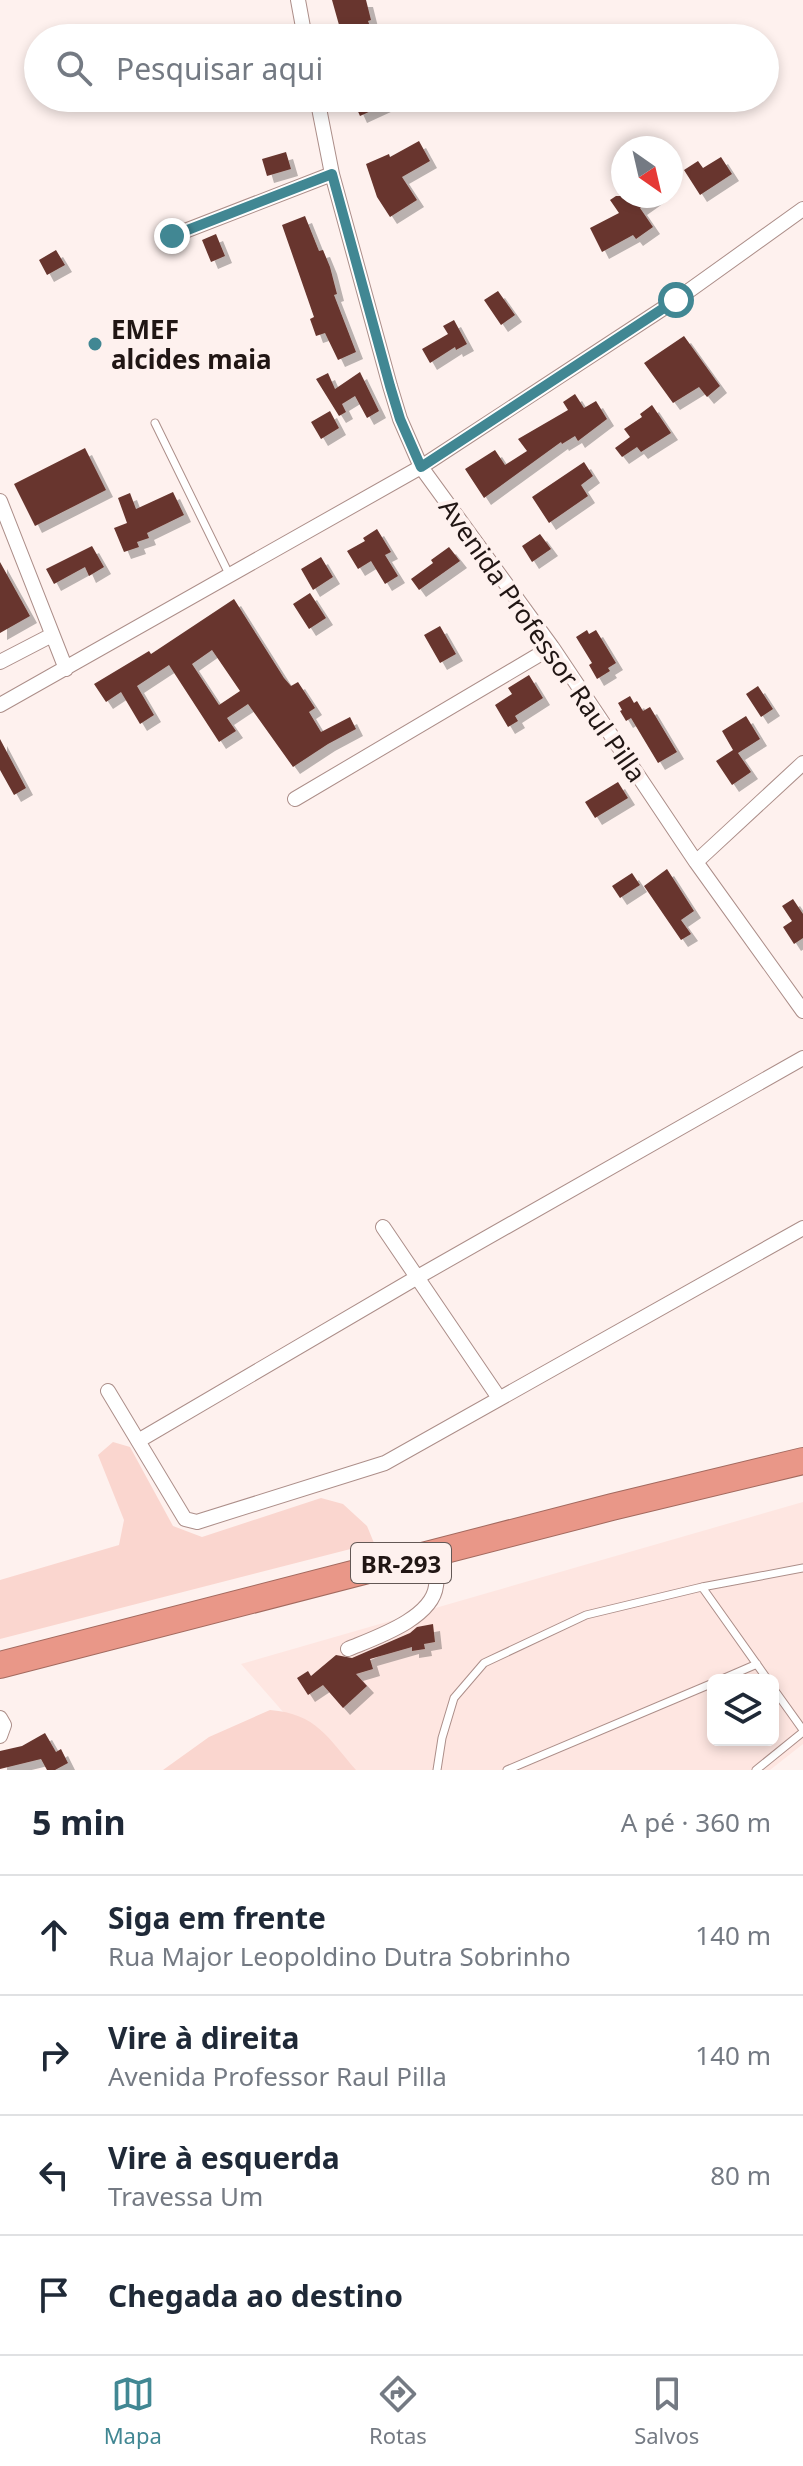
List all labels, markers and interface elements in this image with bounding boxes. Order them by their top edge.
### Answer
search box [24,24,779,112]
icon: search [52,46,96,90]
text: Pesquisar aqui [116,48,323,89]
north arrow [611,136,683,208]
route end [154,218,190,254]
route start [658,282,694,318]
place label: EMEF alcides maia [111,311,272,377]
marker: EMEF alcides maia [86,335,104,353]
street label: Avenida Professor Raul Pilla [431,491,655,789]
road number: BR-293 [351,1543,451,1583]
map controls [707,1674,779,1746]
button: layers [707,1674,779,1746]
text: 5 min [32,1799,126,1845]
text: A pé · 360 m [621,1804,771,1840]
text: Siga em frente [108,1897,326,1938]
icon: ahead [32,1913,76,1957]
text: 140 m [695,1917,771,1953]
text: Rua Major Leopoldino Dutra Sobrinho [108,1938,571,1974]
text: Vire à direita [108,2017,299,2058]
icon: right [32,2033,76,2077]
text: 140 m [695,2037,771,2073]
text: Avenida Professor Raul Pilla [108,2058,447,2094]
text: Vire à esquerda [108,2137,340,2178]
icon: left [32,2153,76,2197]
text: 80 m [710,2157,771,2193]
text: Travessa Um [108,2178,263,2214]
icon: arrive [32,2273,76,2317]
text: Chegada ao destino [108,2275,403,2316]
tab: Mapa [104,2372,162,2450]
tab: Rotas [369,2372,427,2450]
tab: Salvos [634,2372,699,2450]

